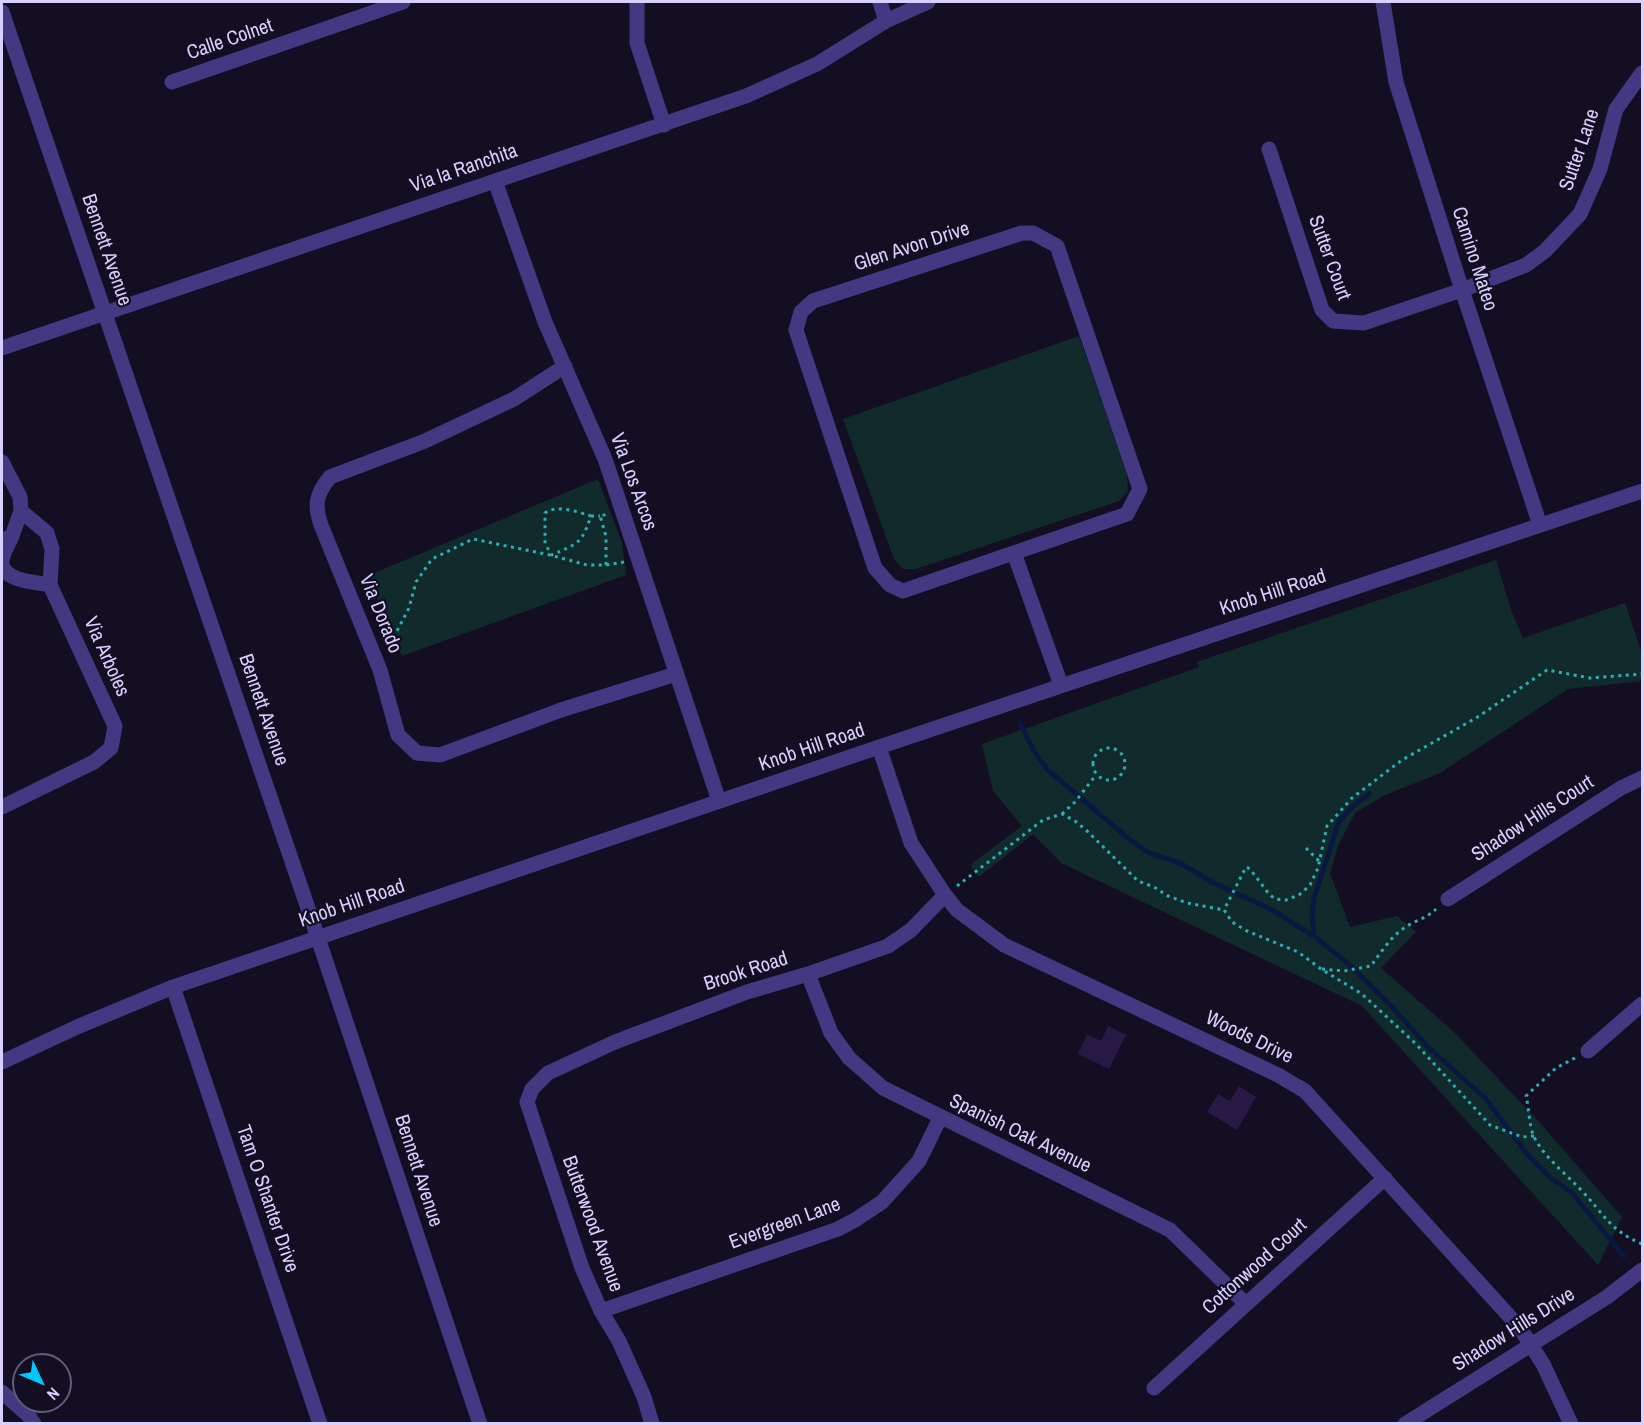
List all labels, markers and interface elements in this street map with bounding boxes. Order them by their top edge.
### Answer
street label: Calle Colnet [184,14,276,66]
street label: Sutter Lane [1555,106,1605,194]
street label: Via la Ranchita [407,139,521,199]
street label: Bennett Avenue [76,191,136,309]
street label: Camino Mateo [1446,204,1502,314]
street label: Sutter Court [1303,212,1355,304]
street label: Glen Avon Drive [851,217,973,277]
street label: Via Los Arcos [604,430,662,534]
street label: Knob Hill Road [1217,565,1329,621]
street label: Via Dorado [353,571,407,657]
street label: Via Arboles [78,614,134,700]
street label: Bennett Avenue [233,651,293,769]
street label: Knob Hill Road [756,719,868,777]
street label: Shadow Hills Court [1468,771,1598,867]
street label: Knob Hill Road [296,875,408,933]
street label: Brook Road [701,947,791,997]
street label: Woods Drive [1201,1007,1297,1069]
street label: Spanish Oak Avenue [945,1089,1095,1179]
street label: Bennett Avenue [389,1112,447,1230]
street label: Tam O Shanter Drive [231,1122,303,1276]
street label: Butterwood Avenue [556,1153,628,1295]
street label: Evergreen Lane [726,1193,844,1255]
street label: Cottonwood Court [1198,1214,1312,1320]
street label: Shadow Hills Drive [1449,1283,1579,1377]
north arrow [12,1353,72,1413]
text: N [42,1383,65,1405]

